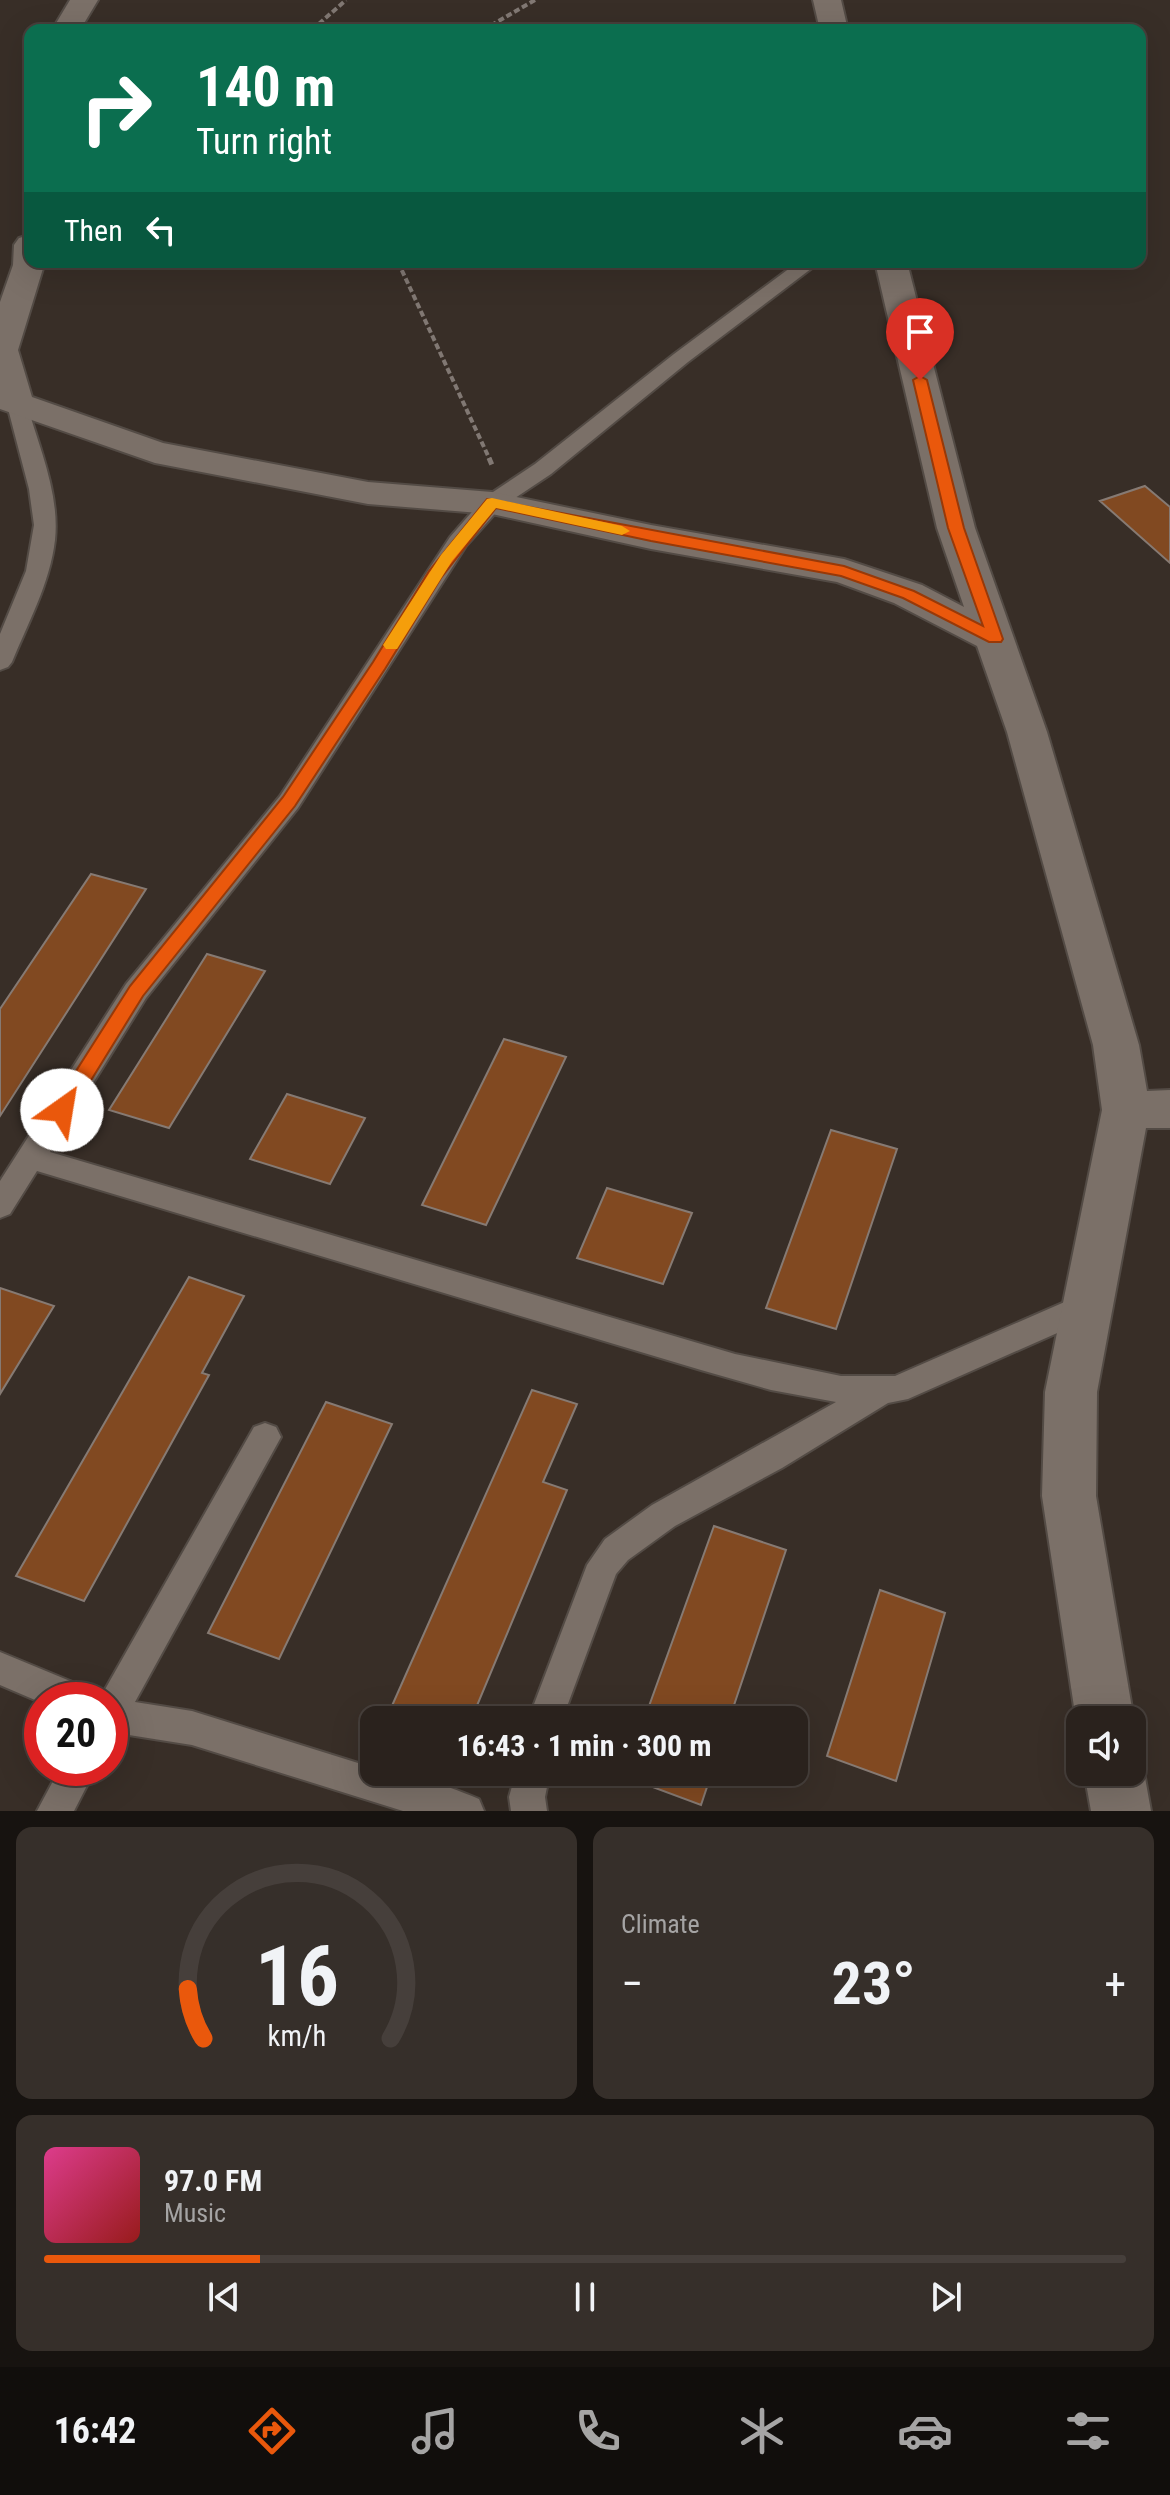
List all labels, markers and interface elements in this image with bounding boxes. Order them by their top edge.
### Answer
text: 140 m [196,54,335,120]
icon: right [64,56,168,160]
text: Turn right [196,121,332,163]
icon: left [139,208,183,252]
text: Then [64,213,123,248]
pin [886,298,954,380]
icon: arrive [898,310,942,354]
position arrow [20,1068,104,1152]
speed limit sign: 20 [24,1682,128,1786]
map controls [1066,1706,1146,1786]
button: sound [1066,1706,1146,1786]
text: 16:43 · 1 min · 300 m [457,1728,711,1763]
text: Climate [621,1909,700,1939]
text: 16 [254,1928,339,2025]
text: 23° [832,1948,916,2019]
text: − [621,1958,643,2010]
text: + [1104,1958,1126,2010]
text: km/h [267,2019,326,2053]
text: 97.0 FM [164,2163,262,2198]
text: Music [164,2198,226,2228]
icon: previous [202,2275,246,2319]
icon: pause [563,2275,607,2319]
icon: next [924,2275,968,2319]
icon: directions [244,2403,300,2459]
icon: music [407,2403,463,2459]
icon: phone [570,2403,626,2459]
icon: climate [734,2403,790,2459]
icon: car [897,2403,953,2459]
icon: filters [1060,2403,1116,2459]
text: 16:42 [54,2410,136,2452]

